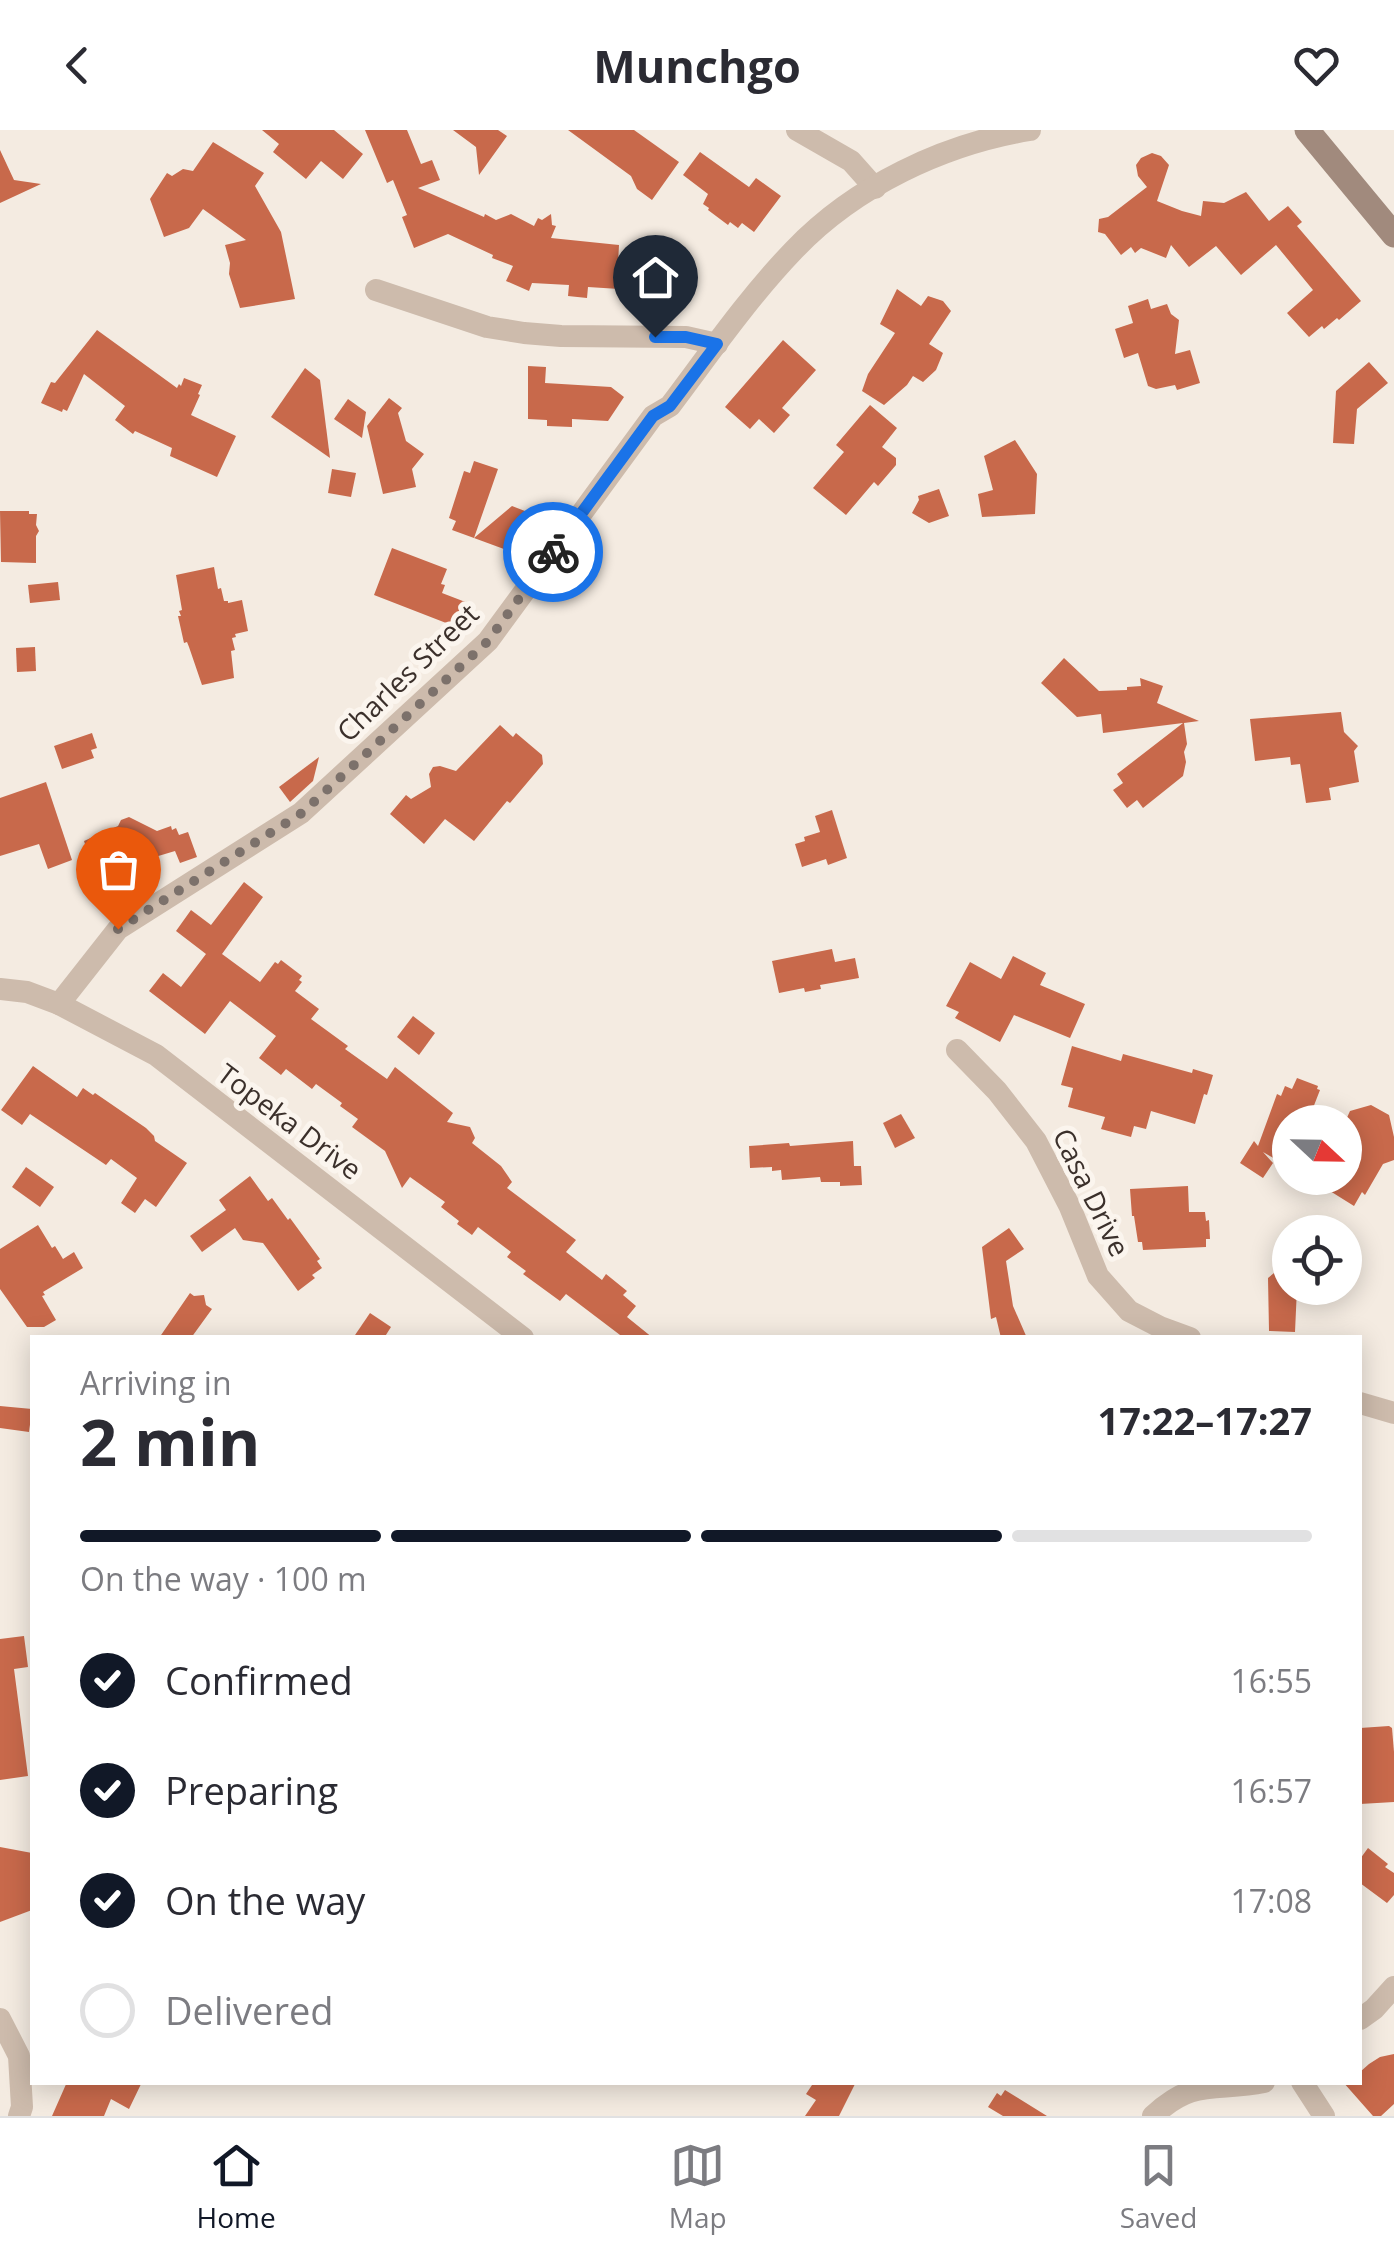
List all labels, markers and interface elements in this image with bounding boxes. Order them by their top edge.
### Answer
text: Munchgo [593,35,801,96]
icon: back [50,38,105,93]
icon: heart [1289,38,1344,93]
pin [613,235,698,338]
icon: home [628,250,683,305]
courier [503,502,603,602]
icon: bike [526,525,581,580]
street label: Charles Street [328,595,486,749]
pin [76,827,161,930]
icon: bag [91,842,146,897]
street label: Topeka Drive [210,1054,370,1188]
north arrow [1272,1105,1362,1195]
map controls [1272,1105,1362,1305]
street label: Casa Drive [1045,1122,1139,1262]
button: locate [1272,1215,1362,1305]
text: Arriving in [80,1361,232,1404]
text: 17:22–17:27 [1098,1394,1312,1446]
text: 2 min [80,1397,260,1485]
text: On the way · 100 m [80,1557,367,1600]
icon: check [80,1653,135,1708]
text: Confirmed [165,1654,353,1706]
text: 16:55 [1230,1659,1312,1702]
icon: check [80,1763,135,1818]
text: Preparing [165,1764,338,1816]
text: 16:57 [1230,1769,1312,1812]
icon: check [80,1873,135,1928]
text: On the way [165,1874,365,1926]
text: 17:08 [1230,1879,1312,1922]
text: Delivered [165,1984,334,2036]
tab: Home [197,2138,276,2236]
tab: Map [669,2138,727,2236]
tab: Saved [1120,2138,1197,2236]

